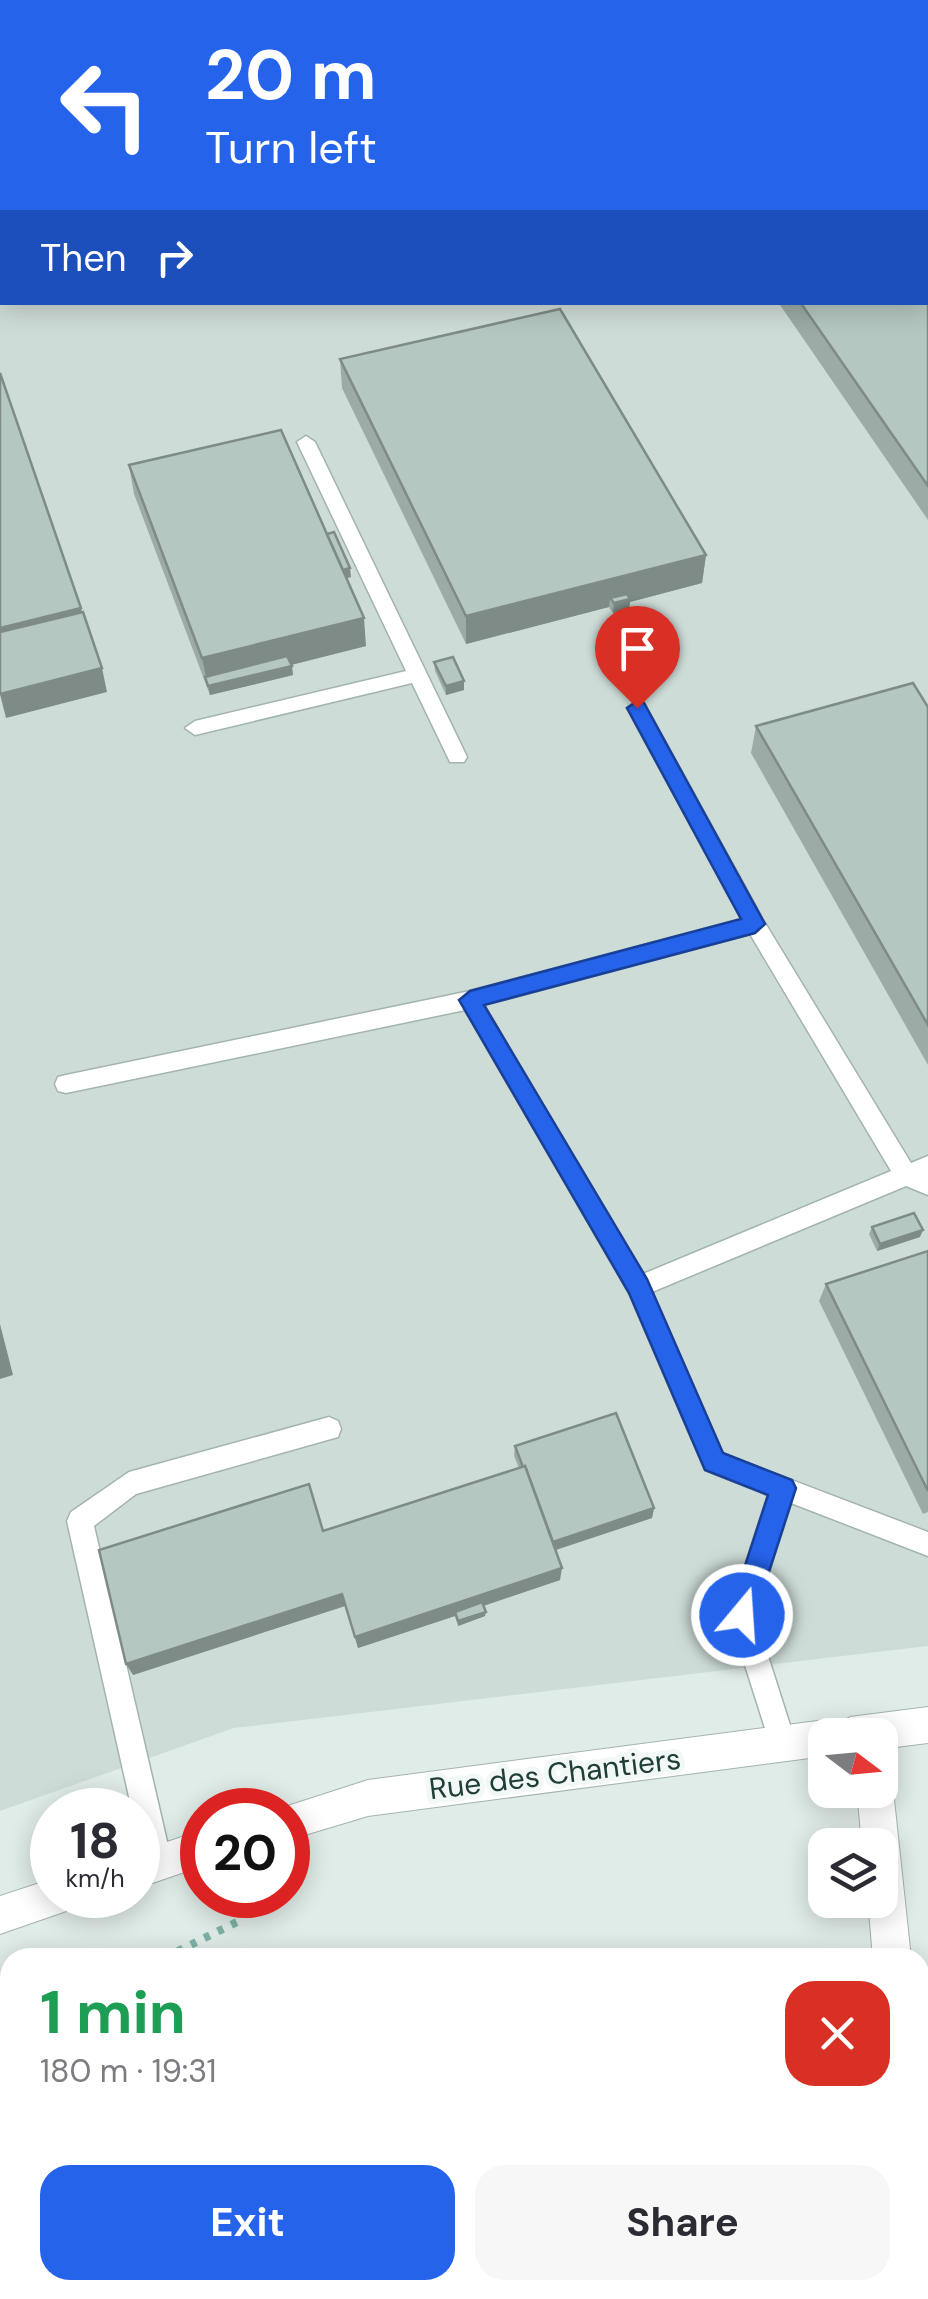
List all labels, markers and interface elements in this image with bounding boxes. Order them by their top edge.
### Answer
text: 20 m [205,30,377,121]
icon: left [40,40,170,170]
text: Turn left [205,118,377,177]
icon: right [147,230,202,285]
text: Then [40,233,127,283]
pin [595,606,680,709]
icon: arrive [610,621,665,676]
position arrow [690,1563,794,1667]
north arrow [808,1718,898,1808]
map controls [808,1718,898,1918]
street label: Rue des Chantiers [427,1739,683,1808]
speed limit sign: 20 [180,1788,310,1918]
text: 18 [70,1808,120,1874]
button: layers [808,1828,898,1918]
text: km/h [65,1862,125,1895]
text: 1 min [40,1973,186,2052]
button: close [785,1981,890,2086]
text: 180 m · 19:31 [40,2050,217,2092]
button: Exit [40,2165,455,2280]
button: Share [475,2165,890,2280]

